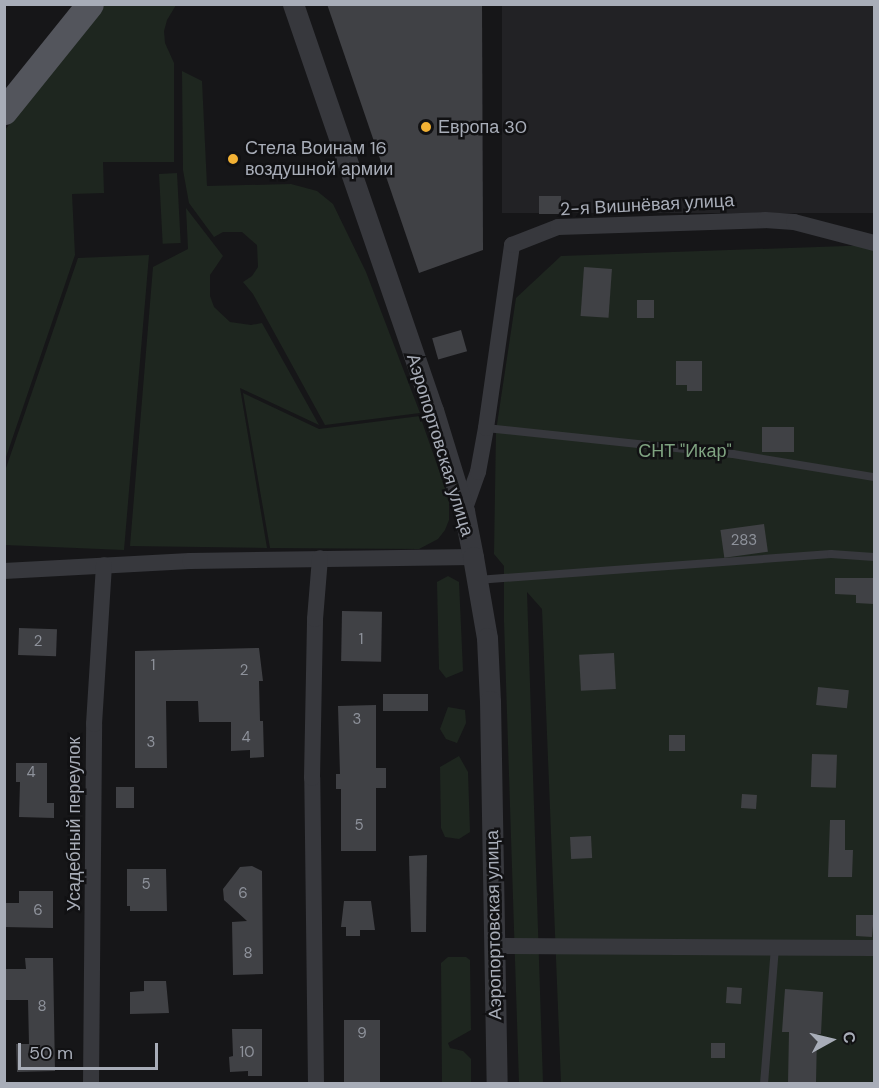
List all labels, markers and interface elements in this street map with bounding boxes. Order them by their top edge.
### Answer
place label: Европа 30 [438,116,527,138]
marker: Европа 30 [419,120,433,134]
place label: Стела Воинам 16 воздушной армии [245,138,393,180]
marker: Стела Воинам 16 воздушной армии [226,152,240,166]
street label: 2-я Вишнёвая улица [559,190,735,220]
street label: Аэропортовская улица [402,351,478,539]
park label: СНТ "Икар" [638,440,732,462]
house number: 283 [731,532,757,550]
house number: 1 [359,631,363,649]
house number: 2 [34,633,42,651]
house number: 1 [151,657,155,675]
house number: 2 [240,662,248,680]
house number: 3 [353,711,361,729]
house number: 4 [241,729,251,747]
house number: 3 [147,734,155,752]
street label: Усадебный переулок [63,737,85,911]
house number: 4 [26,764,36,782]
house number: 5 [354,817,364,835]
street label: Аэропортовская улица [482,830,506,1020]
house number: 5 [141,876,151,894]
house number: 6 [238,885,248,903]
house number: 6 [33,902,43,920]
house number: 8 [243,945,253,963]
house number: 8 [37,998,47,1016]
north arrow [801,1010,861,1070]
house number: 9 [357,1025,367,1043]
text: С [838,1030,861,1045]
scale bar [21,1031,160,1069]
text: 50 m [29,1041,73,1065]
house number: 10 [240,1044,254,1062]

